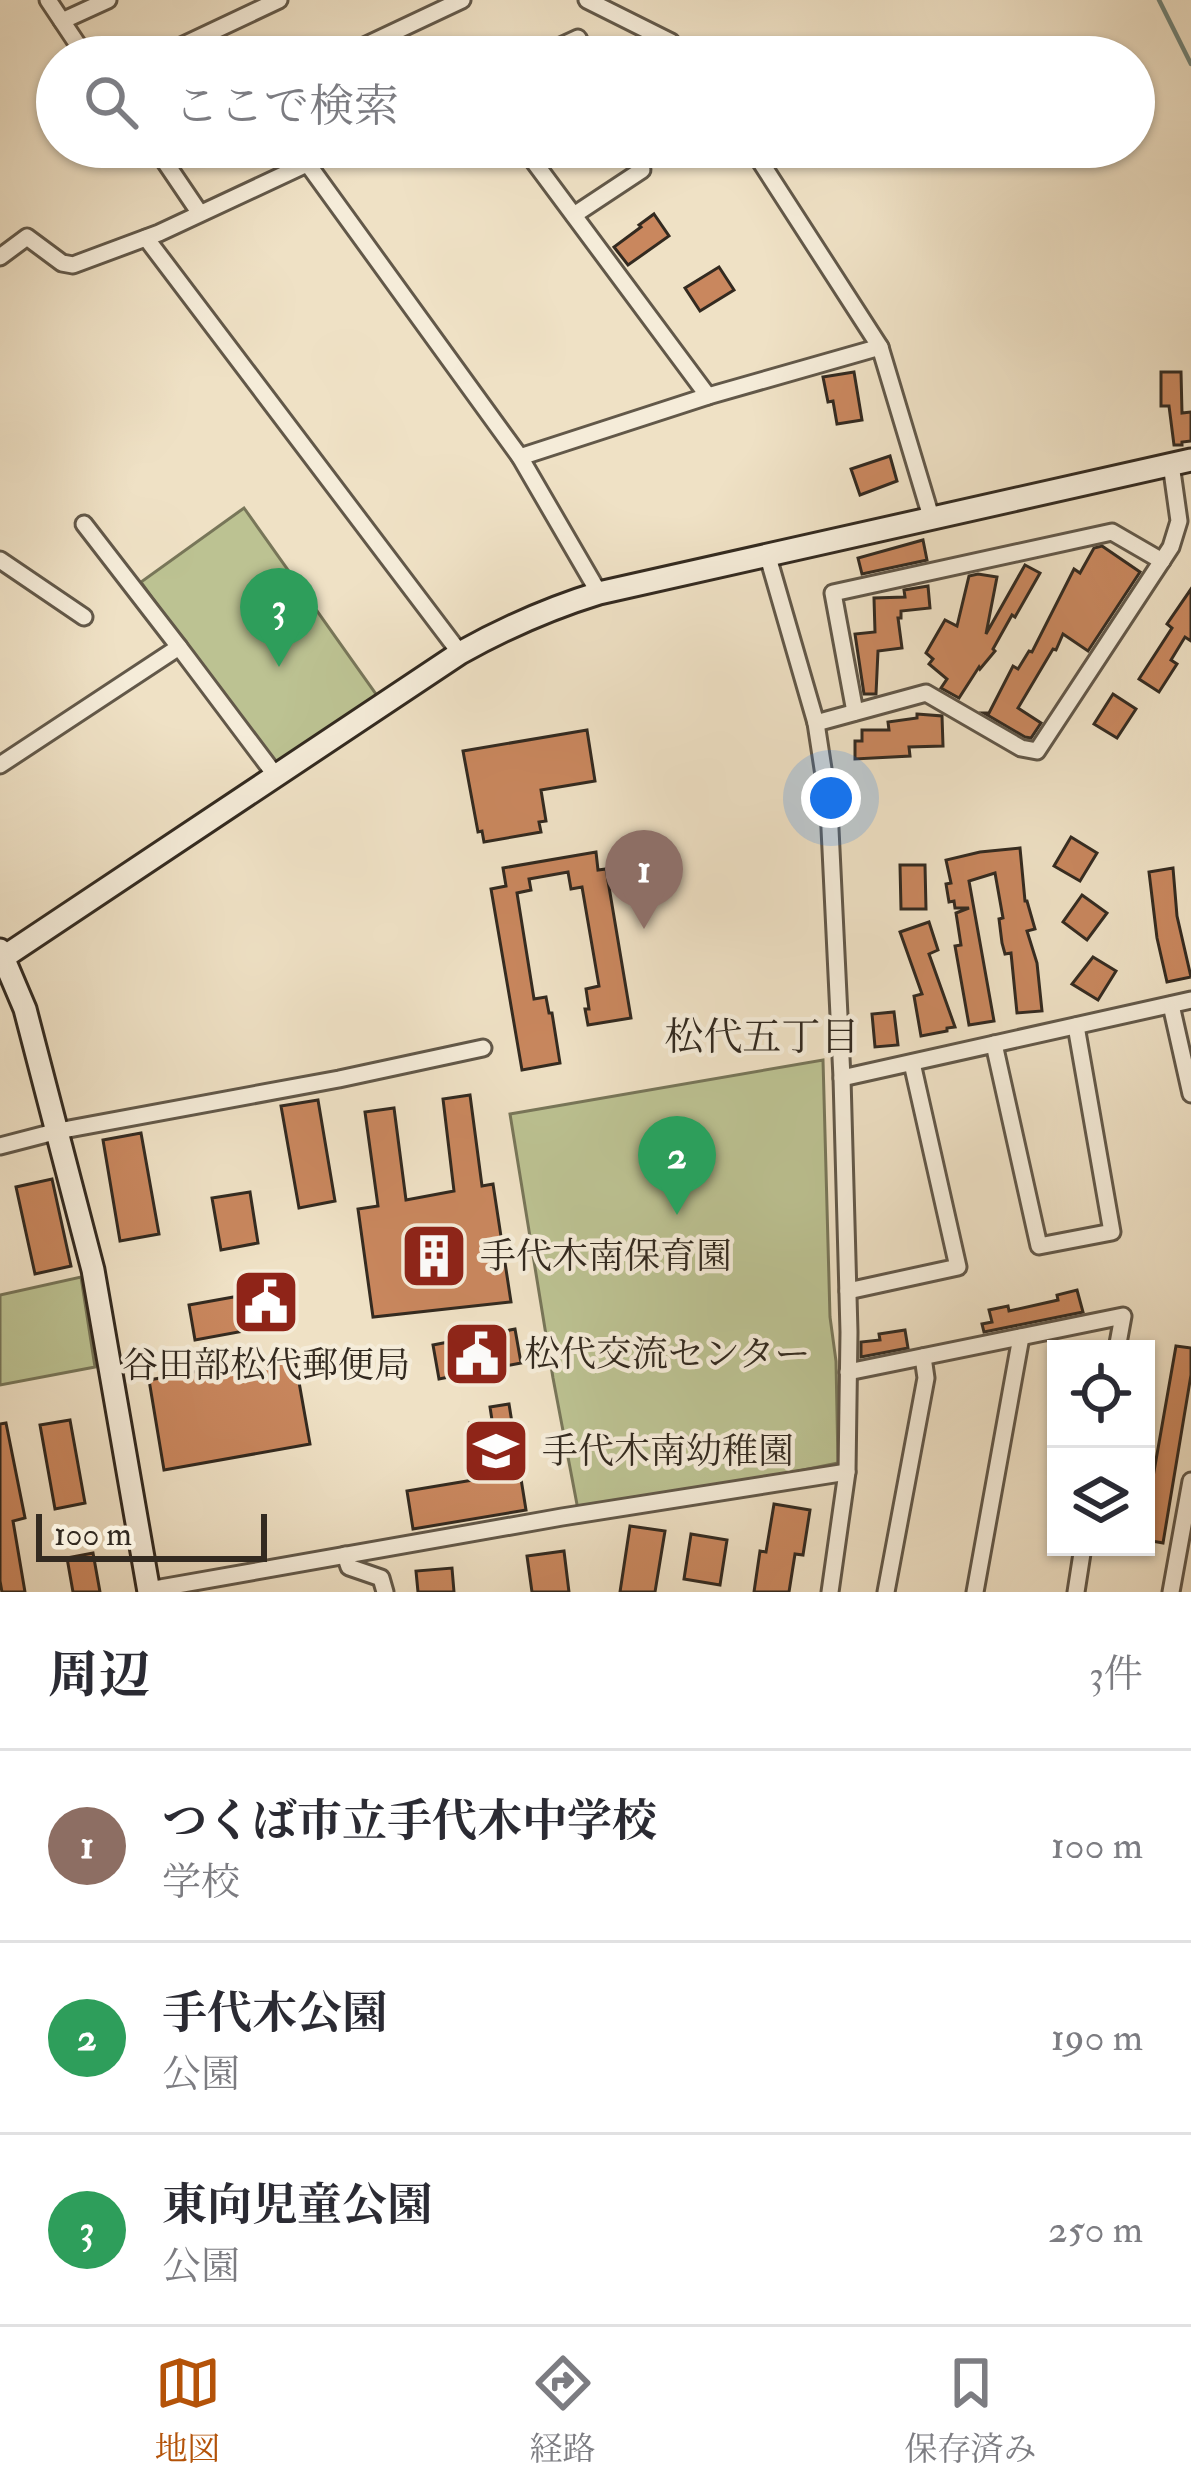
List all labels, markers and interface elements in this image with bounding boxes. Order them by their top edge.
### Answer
search box [36,36,1155,168]
icon: search [78,69,144,135]
text: ここで検索 [174,79,399,135]
pin: 3 [240,568,318,667]
your location [801,768,861,828]
pin: 1 [605,830,683,929]
district label: 松代五丁目 [664,1013,860,1062]
pin: 2 [638,1116,716,1215]
building icon: 手代木南保育園 [399,1221,469,1291]
place label: 手代木南保育園 [480,1234,732,1279]
public building icon: 谷田部松代郵便局 [231,1267,301,1337]
public building icon: 松代交流センター [442,1319,512,1389]
place label: 松代交流センター [524,1332,811,1377]
map controls [1047,1340,1155,1556]
button: locate [1047,1340,1155,1448]
place label: 谷田部松代郵便局 [122,1343,410,1388]
school or university icon: 手代木南幼稚園 [461,1416,531,1486]
place label: 手代木南幼稚園 [542,1429,794,1474]
button: layers [1047,1448,1155,1556]
scale bar [36,1508,267,1561]
text: 100 m [54,1514,132,1555]
text: 周辺 [48,1644,150,1708]
text: 3件 [1089,1650,1143,1699]
text: つくば市立手代木中学校 [162,1794,657,1850]
text: 1 [80,1821,94,1870]
text: 100 m [1051,1821,1143,1870]
text: 学校 [162,1858,240,1907]
text: 手代木公園 [162,1986,387,2042]
text: 2 [77,2013,97,2062]
text: 190 m [1051,2013,1143,2062]
text: 公園 [162,2050,240,2099]
text: 東向児童公園 [162,2178,432,2234]
text: 3 [80,2205,94,2254]
text: 250 m [1048,2205,1143,2254]
text: 公園 [162,2242,240,2291]
tab: 地図 [155,2350,221,2470]
tab: 経路 [530,2350,596,2470]
tab: 保存済み [905,2350,1037,2470]

